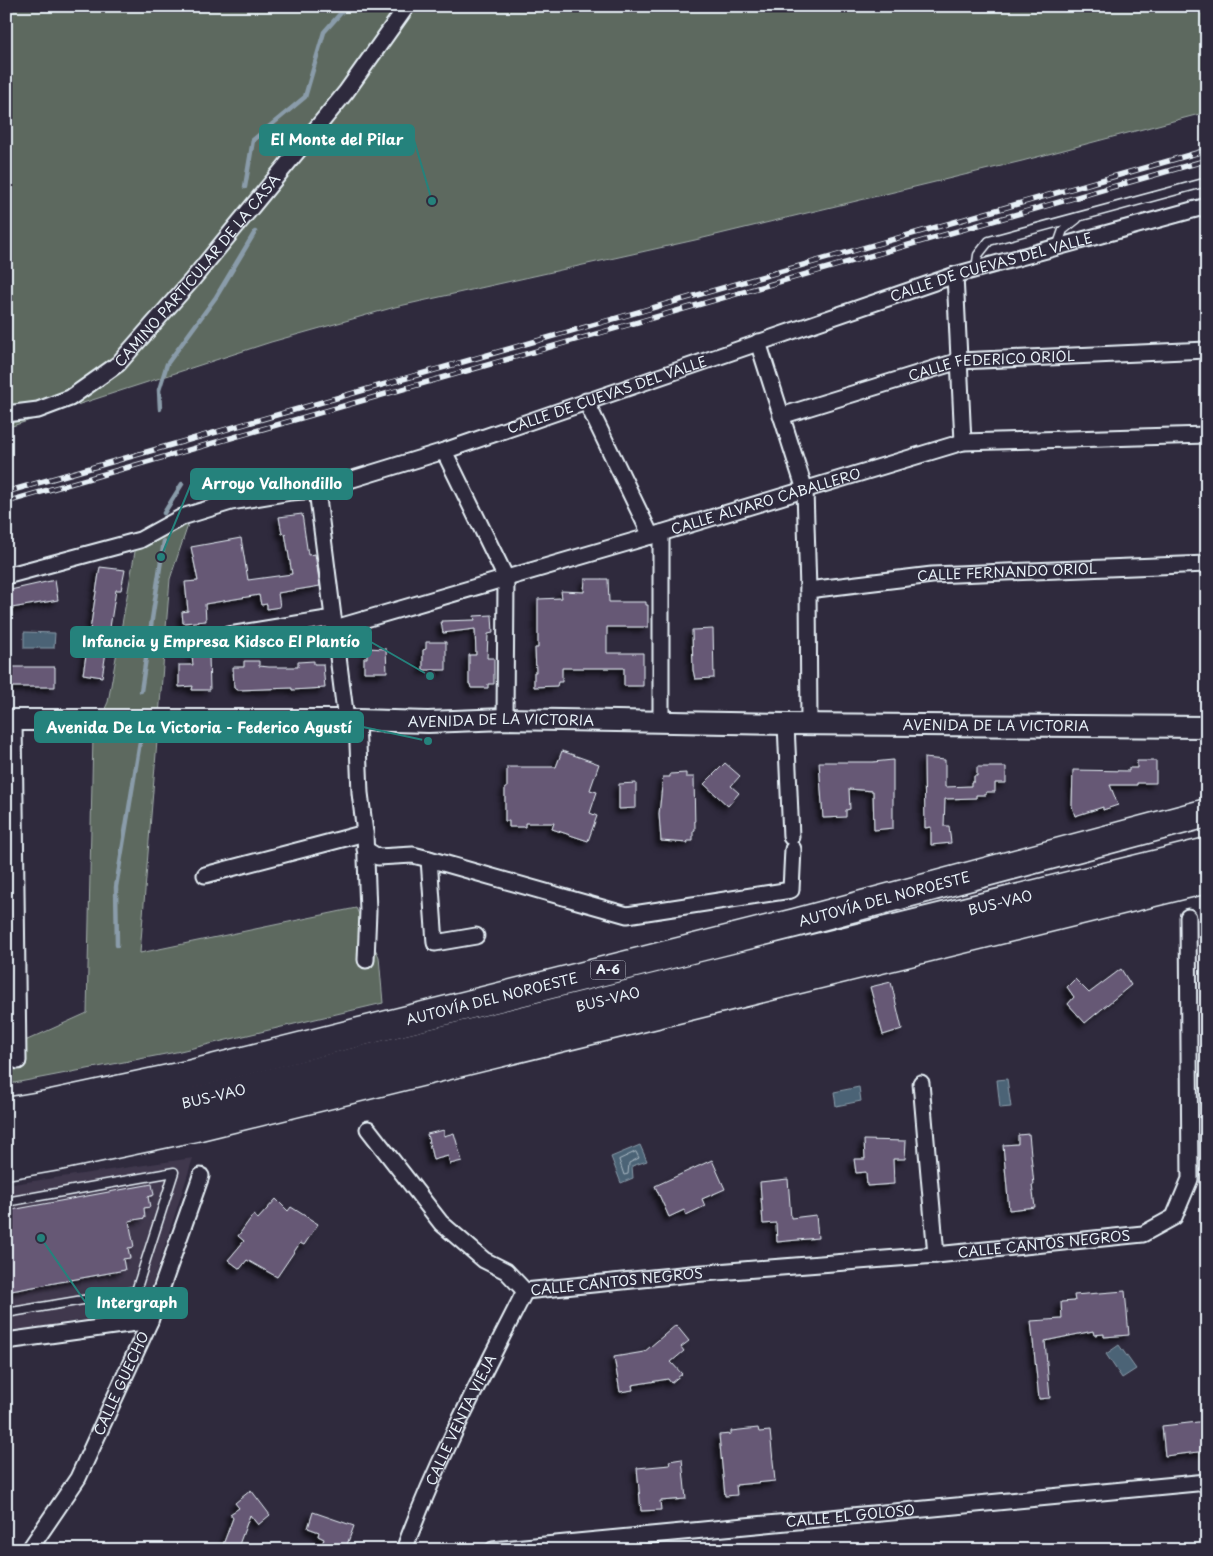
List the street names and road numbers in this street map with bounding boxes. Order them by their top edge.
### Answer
street label: CAMINO PARTICULAR DE LA CASA [109,169,285,371]
street label: CALLE DE CUEVAS DEL VALLE [887,227,1095,307]
street label: CALLE FEDERICO ORIOL [906,345,1075,386]
street label: CALLE DE CUEVAS DEL VALLE [504,350,710,439]
street label: CALLE ÁLVARO CABALLERO [668,462,863,539]
street label: CALLE FERNANDO ORIOL [916,557,1097,587]
street label: AVENIDA DE LA VICTORIA [408,708,594,732]
street label: AVENIDA DE LA VICTORIA [903,714,1089,736]
street label: AUTOVÍA DEL NOROESTE [796,866,972,932]
street label: BUS-VAO [966,884,1034,920]
road number: A-6 [590,960,626,980]
street label: AUTOVÍA DEL NOROESTE [404,967,580,1030]
street label: BUS-VAO [574,981,642,1017]
street label: BUS-VAO [180,1078,248,1114]
street label: CALLE CANTOS NEGROS [957,1224,1131,1263]
street label: CALLE CANTOS NEGROS [529,1262,704,1300]
street label: CALLE GUECHO [88,1328,154,1439]
street label: CALLE VENTA VIEJA [420,1350,501,1489]
street label: CALLE EL GOLOSO [785,1499,916,1532]

